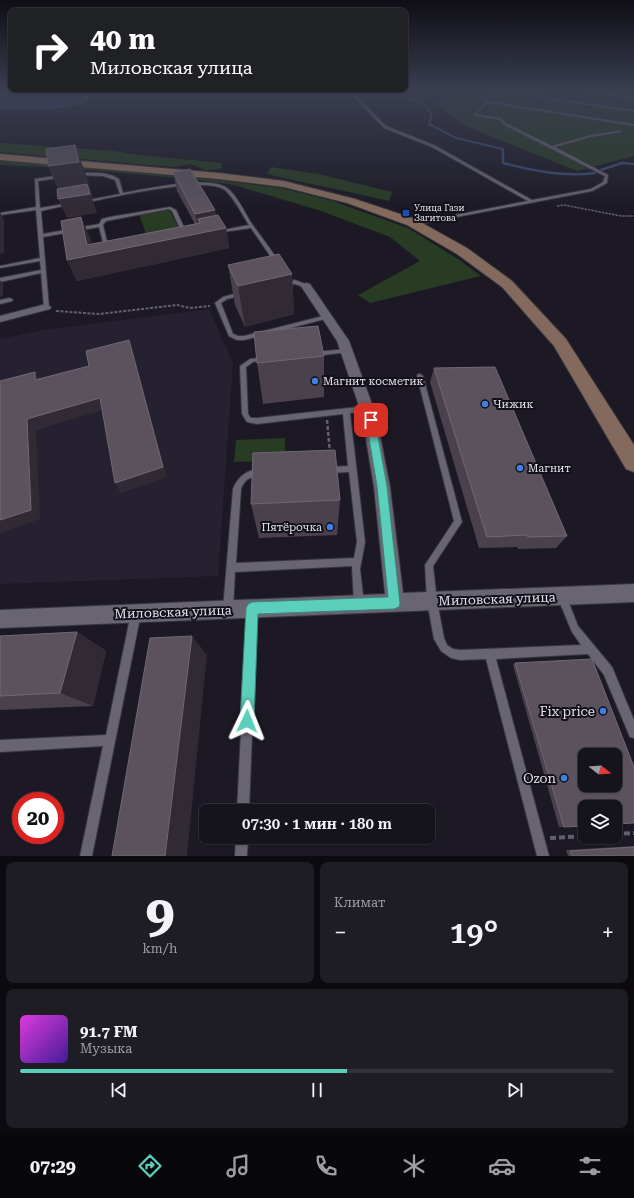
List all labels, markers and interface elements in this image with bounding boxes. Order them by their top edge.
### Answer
text: 40 m [90,23,155,56]
icon: right [24,24,76,76]
text: Миловская улица [90,57,252,78]
place label: Улица Гази Загитова [414,203,465,223]
marker: Улица Гази Загитова [401,208,411,218]
place label: Магнит косметик [323,375,424,388]
marker: Магнит косметик [310,376,320,386]
place label: Чижик [493,398,533,411]
marker: Чижик [480,399,490,409]
pin [354,403,388,437]
icon: arrive [360,409,382,431]
place label: Магнит [528,462,571,475]
marker: Магнит [515,463,525,473]
place label: Пятёрочка [261,521,322,534]
marker: Пятёрочка [325,522,335,532]
street label: Миловская улица [438,589,556,609]
street label: Миловская улица [114,602,232,622]
position arrow [226,700,268,742]
place label: Fix price [540,704,595,719]
marker: Fix price [598,706,608,716]
north arrow [578,748,622,792]
map controls [578,748,622,844]
place label: Ozon [523,771,557,786]
marker: Ozon [559,773,569,783]
speed limit sign: 20 [12,792,64,844]
button: layers [578,800,622,844]
text: 07:30 · 1 мин · 180 m [242,815,392,833]
text: 9 [145,884,175,945]
text: Климат [334,895,385,910]
text: 19° [450,915,498,950]
text: − [334,920,346,945]
text: + [602,920,614,945]
text: km/h [143,941,177,956]
text: 91.7 FM [80,1023,137,1041]
text: Музыка [80,1041,132,1056]
icon: previous [108,1079,130,1101]
icon: pause [306,1079,328,1101]
icon: next [504,1079,526,1101]
icon: directions [136,1152,164,1180]
icon: music [224,1152,252,1180]
icon: phone [312,1152,340,1180]
icon: climate [400,1152,428,1180]
icon: car [488,1152,516,1180]
icon: filters [576,1152,604,1180]
text: 07:29 [30,1156,76,1177]

